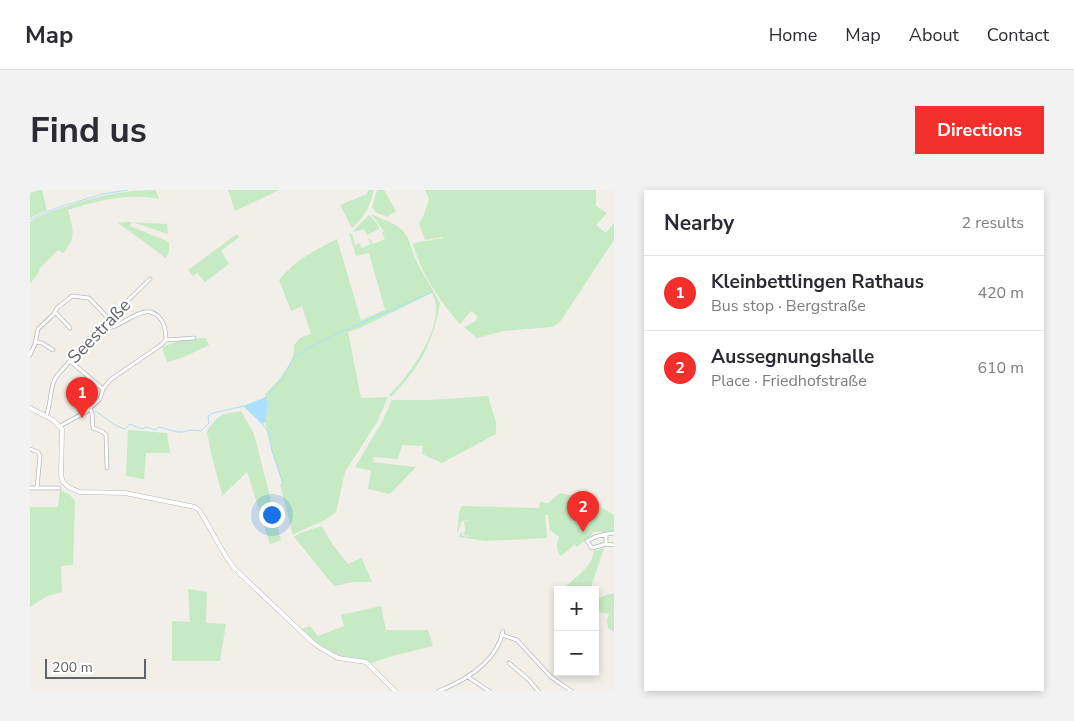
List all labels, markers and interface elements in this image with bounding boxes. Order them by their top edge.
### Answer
text: Map [25,19,73,51]
text: Home [769,23,817,47]
text: Map [845,23,881,47]
text: About [909,23,959,47]
text: Contact [987,23,1049,47]
button: Directions [915,106,1044,154]
text: Find us [30,107,147,154]
text: Nearby [664,209,734,237]
text: 2 results [962,212,1024,234]
text: Kleinbettlingen Rathaus [711,269,924,295]
text: 1 [675,282,685,304]
text: 420 m [977,282,1024,304]
street label: Seestraße [62,293,136,369]
text: Bus stop · Bergstraße [711,295,866,317]
text: Aussegnungshalle [711,344,874,370]
text: 2 [675,357,685,379]
text: 610 m [977,357,1024,379]
text: Place · Friedhofstraße [711,370,867,392]
pin: 1 [66,377,98,418]
pin: 2 [567,491,599,532]
your location [259,502,285,528]
map controls [554,586,599,676]
button: + [554,586,599,631]
button: − [554,631,599,676]
scale bar [45,656,146,679]
text: 200 m [52,658,93,677]

